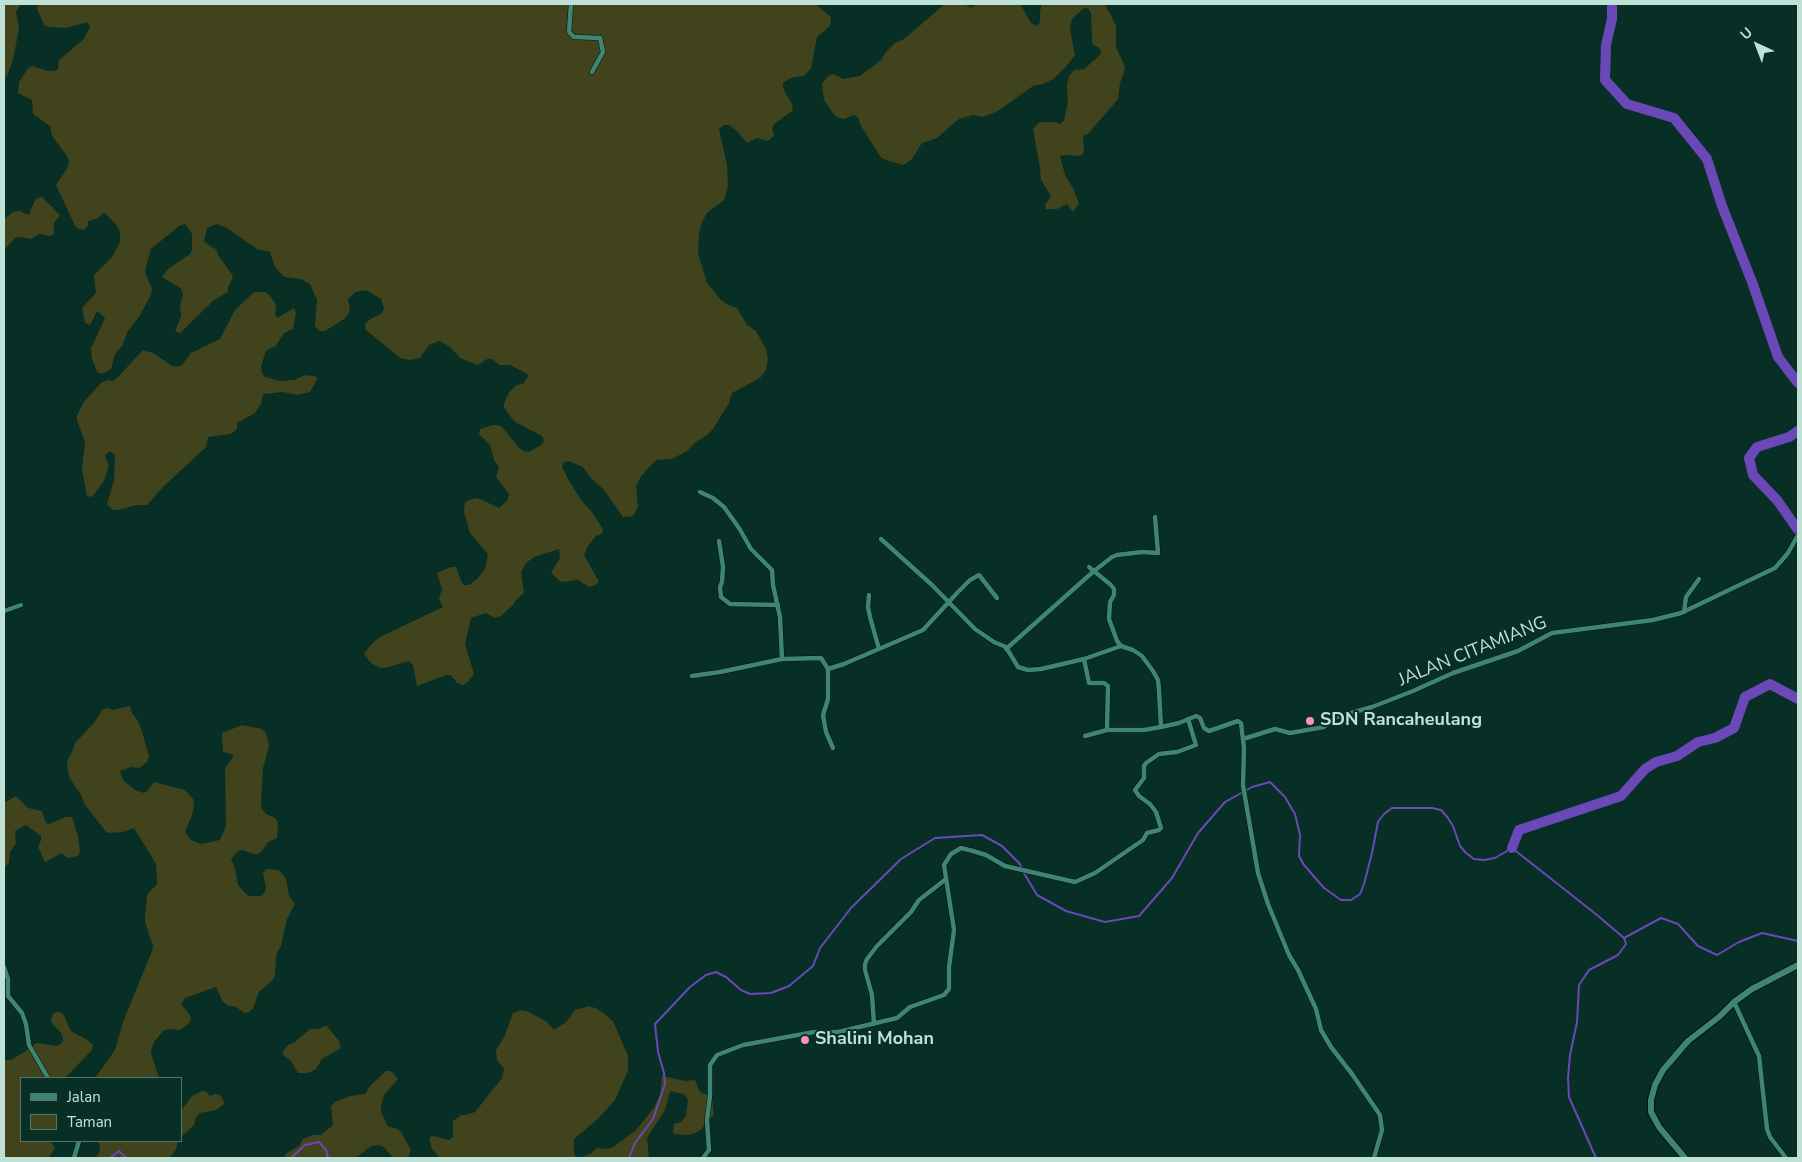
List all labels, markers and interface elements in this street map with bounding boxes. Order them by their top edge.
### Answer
north arrow [1732,20,1782,70]
text: U [1736,23,1757,44]
street label: JALAN CITAMIANG [1396,612,1550,692]
place label: SDN Rancaheulang [1320,710,1482,732]
marker: SDN Rancaheulang [1304,715,1316,727]
place label: Shalini Mohan [815,1029,934,1051]
marker: Shalini Mohan [799,1034,811,1046]
legend [20,1077,182,1142]
text: Jalan [67,1087,101,1107]
text: Taman [67,1112,112,1132]

